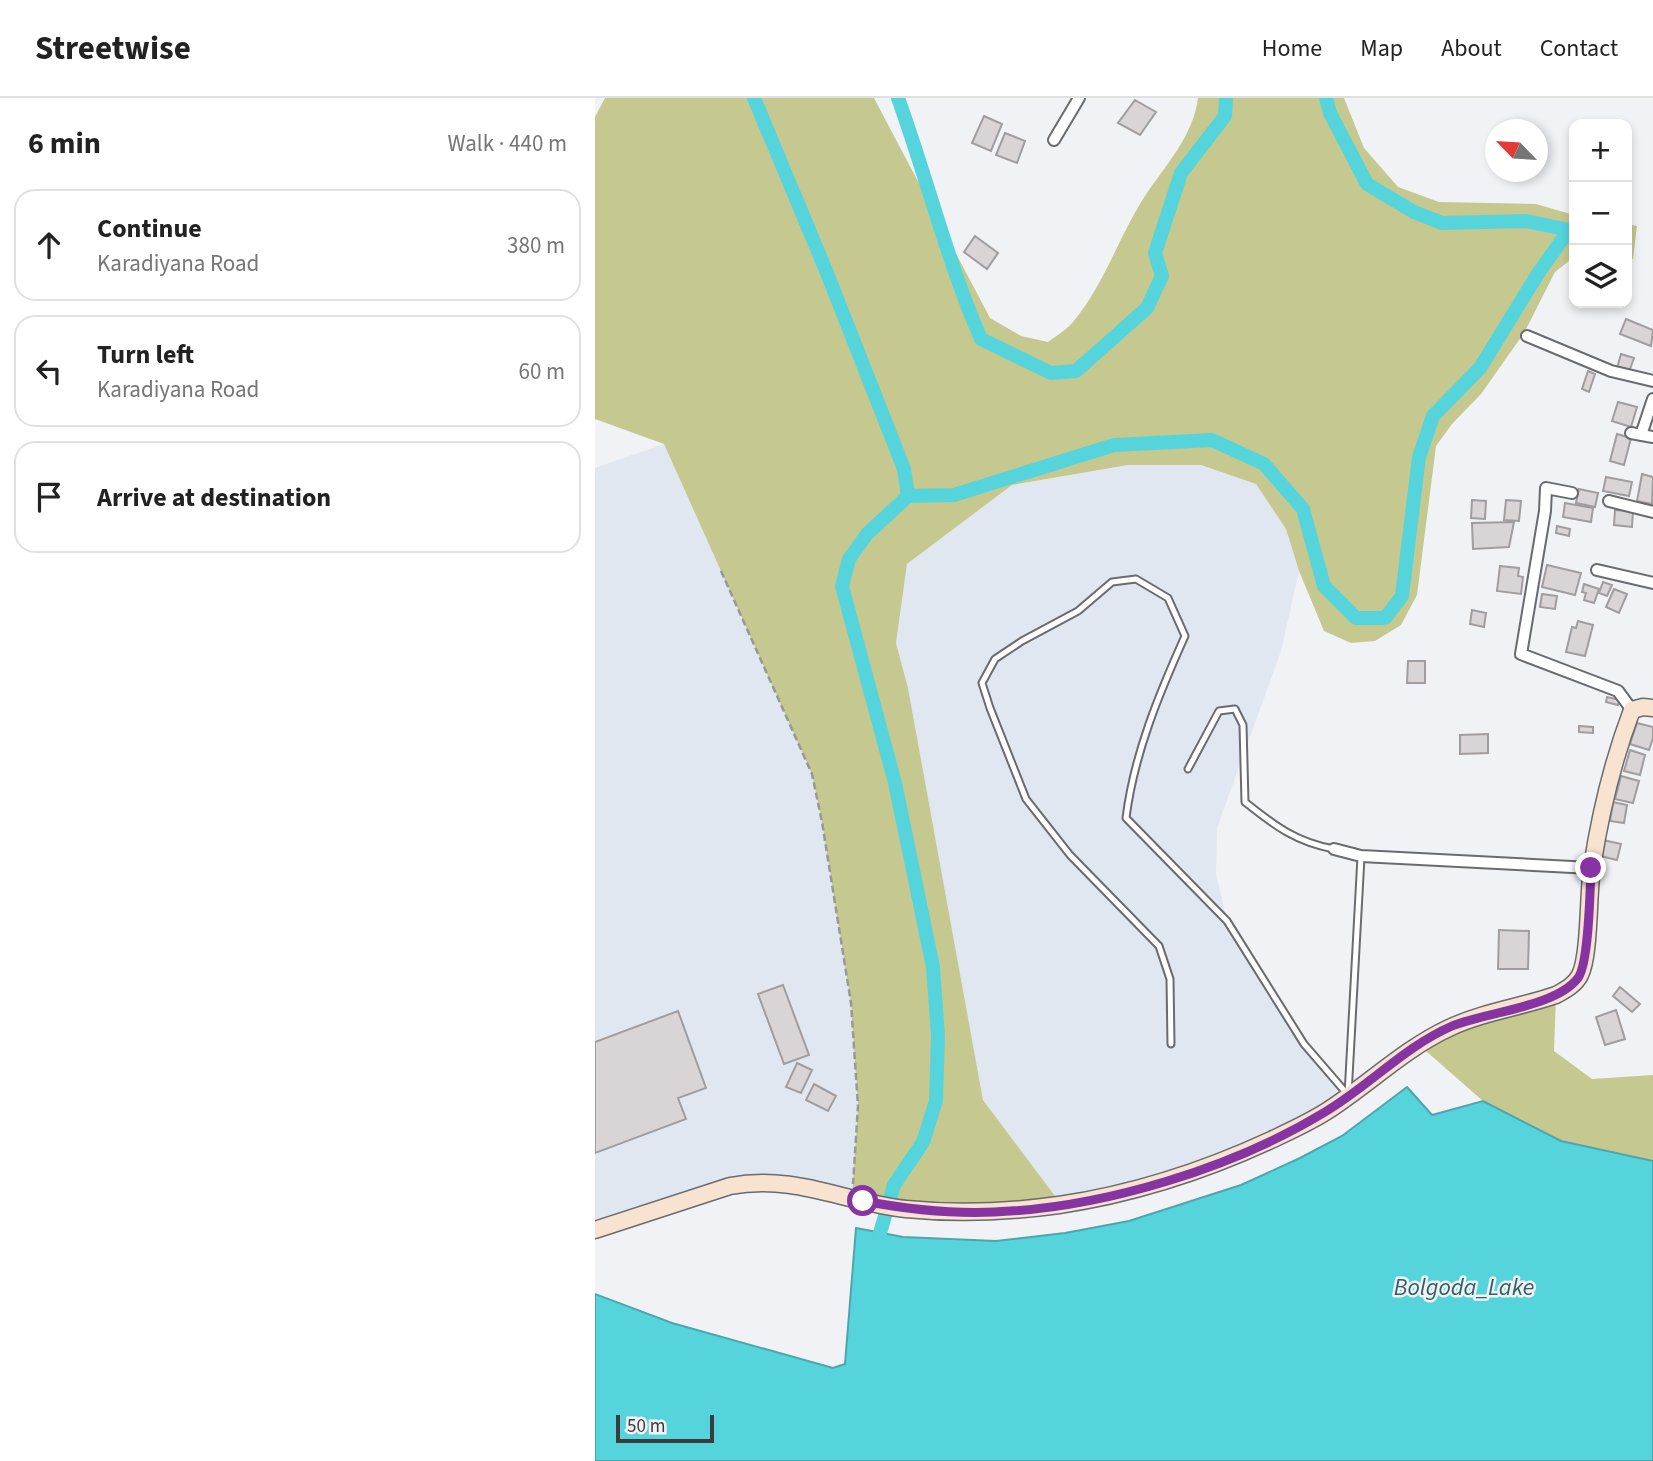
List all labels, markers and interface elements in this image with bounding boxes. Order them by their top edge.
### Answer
text: Streetwise [35,25,191,72]
text: Home [1262,31,1322,66]
text: Map [1360,31,1403,66]
text: About [1441,31,1502,66]
text: Contact [1540,31,1618,66]
north arrow [1485,119,1548,182]
map controls [1569,119,1632,308]
button: + [1569,119,1632,182]
text: 6 min [28,122,101,165]
text: Walk · 440 m [448,127,567,160]
button: − [1569,182,1632,245]
text: Continue [97,210,202,247]
icon: ahead [30,226,68,264]
text: 380 m [507,229,565,262]
button: layers [1569,245,1632,308]
text: Karadiyana Road [97,247,259,280]
text: Turn left [97,336,194,373]
icon: left [30,352,68,390]
text: 60 m [518,355,565,388]
text: Karadiyana Road [97,373,259,406]
icon: arrive [30,478,68,516]
text: Arrive at destination [97,479,331,516]
route end [1575,852,1606,883]
route start [847,1185,878,1216]
water label: Bolgoda_Lake [1394,1270,1534,1305]
scale bar [616,1412,714,1444]
text: 50 m [627,1413,665,1440]

